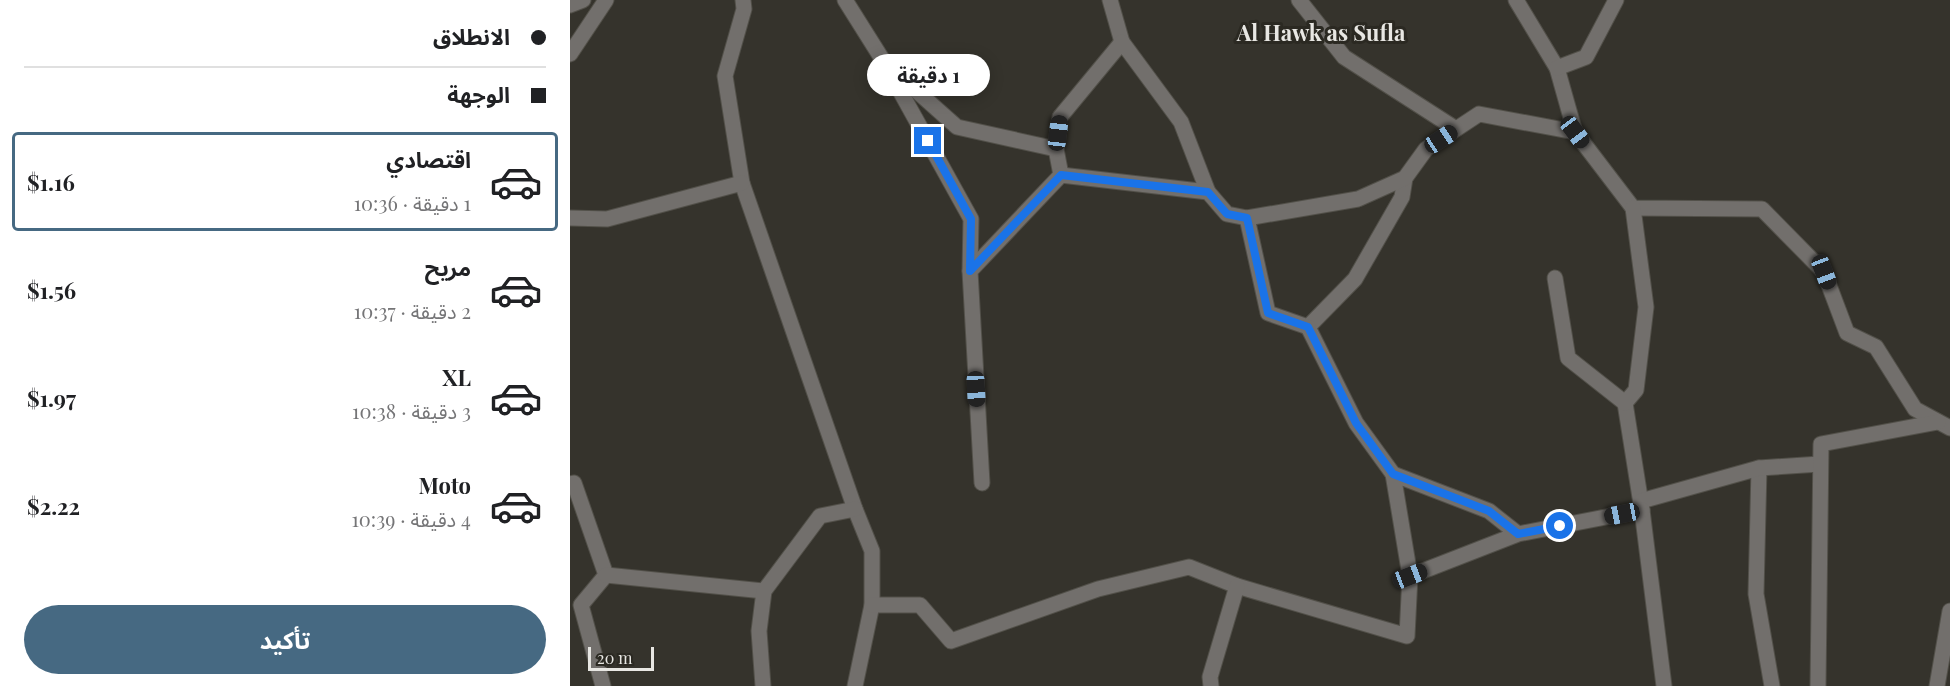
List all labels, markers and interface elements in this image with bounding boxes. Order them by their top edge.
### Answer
district label: Al Hawk as Sufla [1236,17,1406,47]
text: الانطلاق [433,21,510,51]
callout: 1 دقيقة [866,54,989,96]
text: 1 دقيقة [897,61,960,88]
text: الوجهة [447,79,510,109]
car [1557,112,1593,152]
car [1047,114,1069,152]
car [1421,122,1461,156]
route end [914,127,941,154]
text: اقتصادي [386,144,471,174]
icon: car [489,155,543,209]
text: $1.16 [27,167,75,197]
text: 1 دقيقة · 10:36 [354,189,471,216]
text: مريح [425,252,471,282]
car [1809,252,1839,292]
icon: car [489,263,543,317]
text: $1.56 [27,275,76,305]
text: 2 دقيقة · 10:37 [354,297,471,324]
text: XL [442,362,471,392]
icon: car [489,371,543,425]
car [966,371,986,407]
text: $1.97 [27,383,76,413]
text: 3 دقيقة · 10:38 [352,397,471,424]
text: Moto [419,470,471,500]
icon: car [489,479,543,533]
text: $2.22 [27,491,80,521]
car [1603,502,1641,526]
text: 4 دقيقة · 10:39 [351,505,471,532]
route start [1546,512,1573,539]
car [1390,561,1430,591]
button: تأكيد [24,605,546,674]
scale bar [588,644,654,672]
text: 20 m [597,647,632,668]

